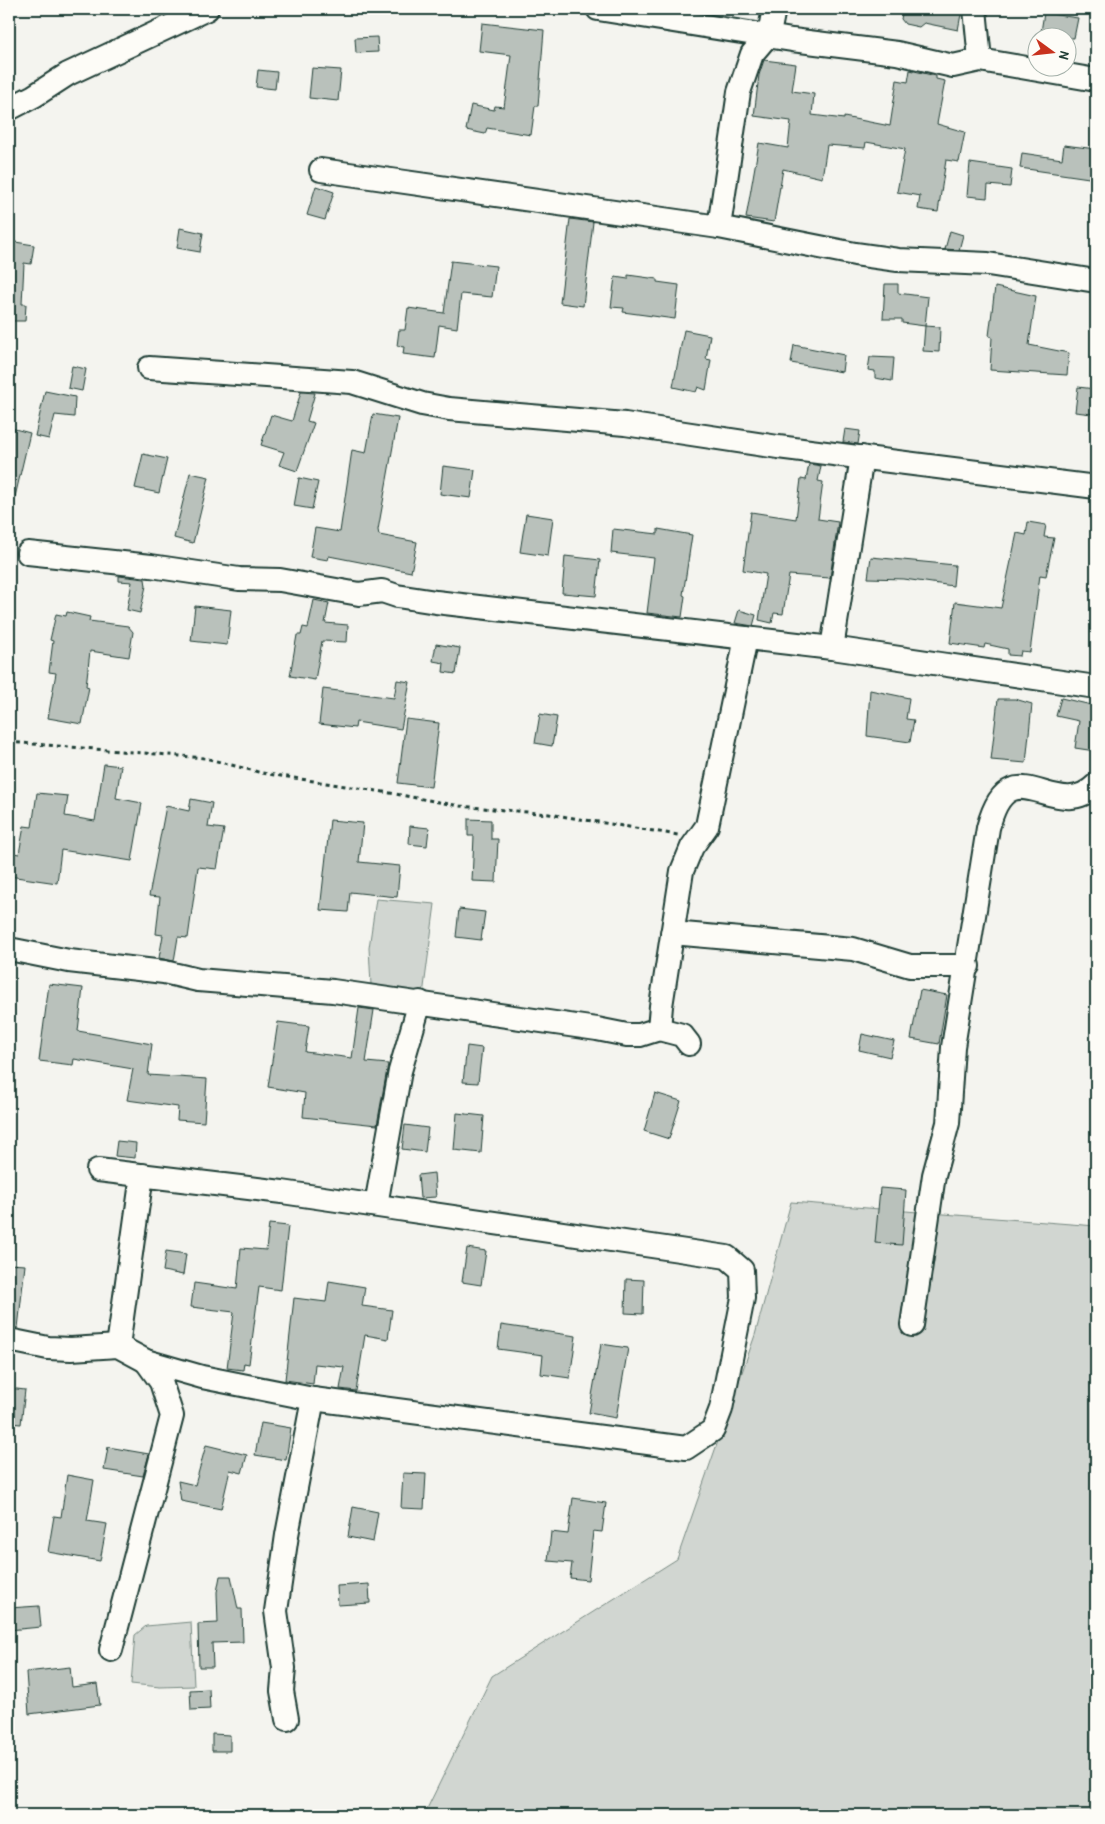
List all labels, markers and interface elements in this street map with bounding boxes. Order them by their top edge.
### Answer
north arrow [1028,28,1078,78]
text: N [1055,49,1075,62]

